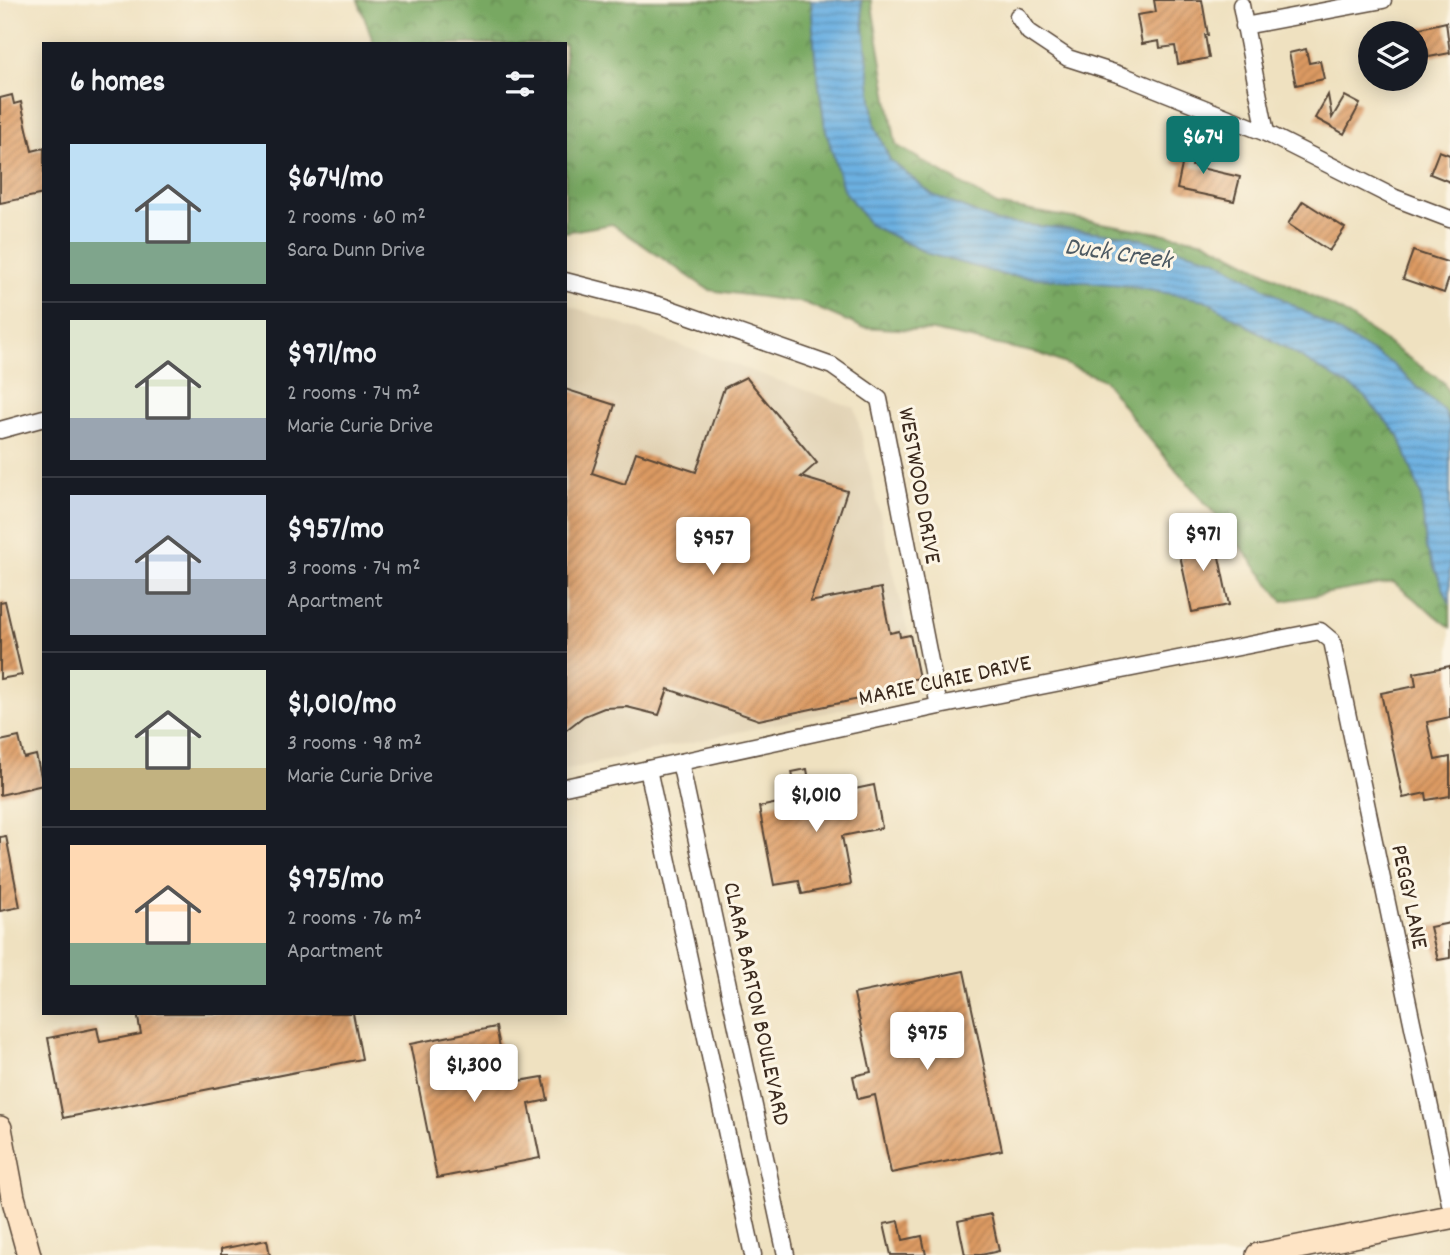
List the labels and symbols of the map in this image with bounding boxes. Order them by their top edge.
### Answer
pin: $674 [1162,116,1244,176]
water label: Duck Creek [1062,229,1176,281]
street label: WESTWOOD DRIVE [888,405,948,567]
pin: $971 [1162,514,1244,573]
pin: $957 [672,518,754,577]
street label: MARIE CURIE DRIVE [856,647,1035,717]
pin: $1,010 [759,774,873,834]
street label: PEGGY LANE [1380,842,1436,952]
street label: CLARA BARTON BOULEVARD [713,879,797,1129]
pin: $975 [886,1012,968,1072]
pin: $1,300 [417,1044,531,1104]

